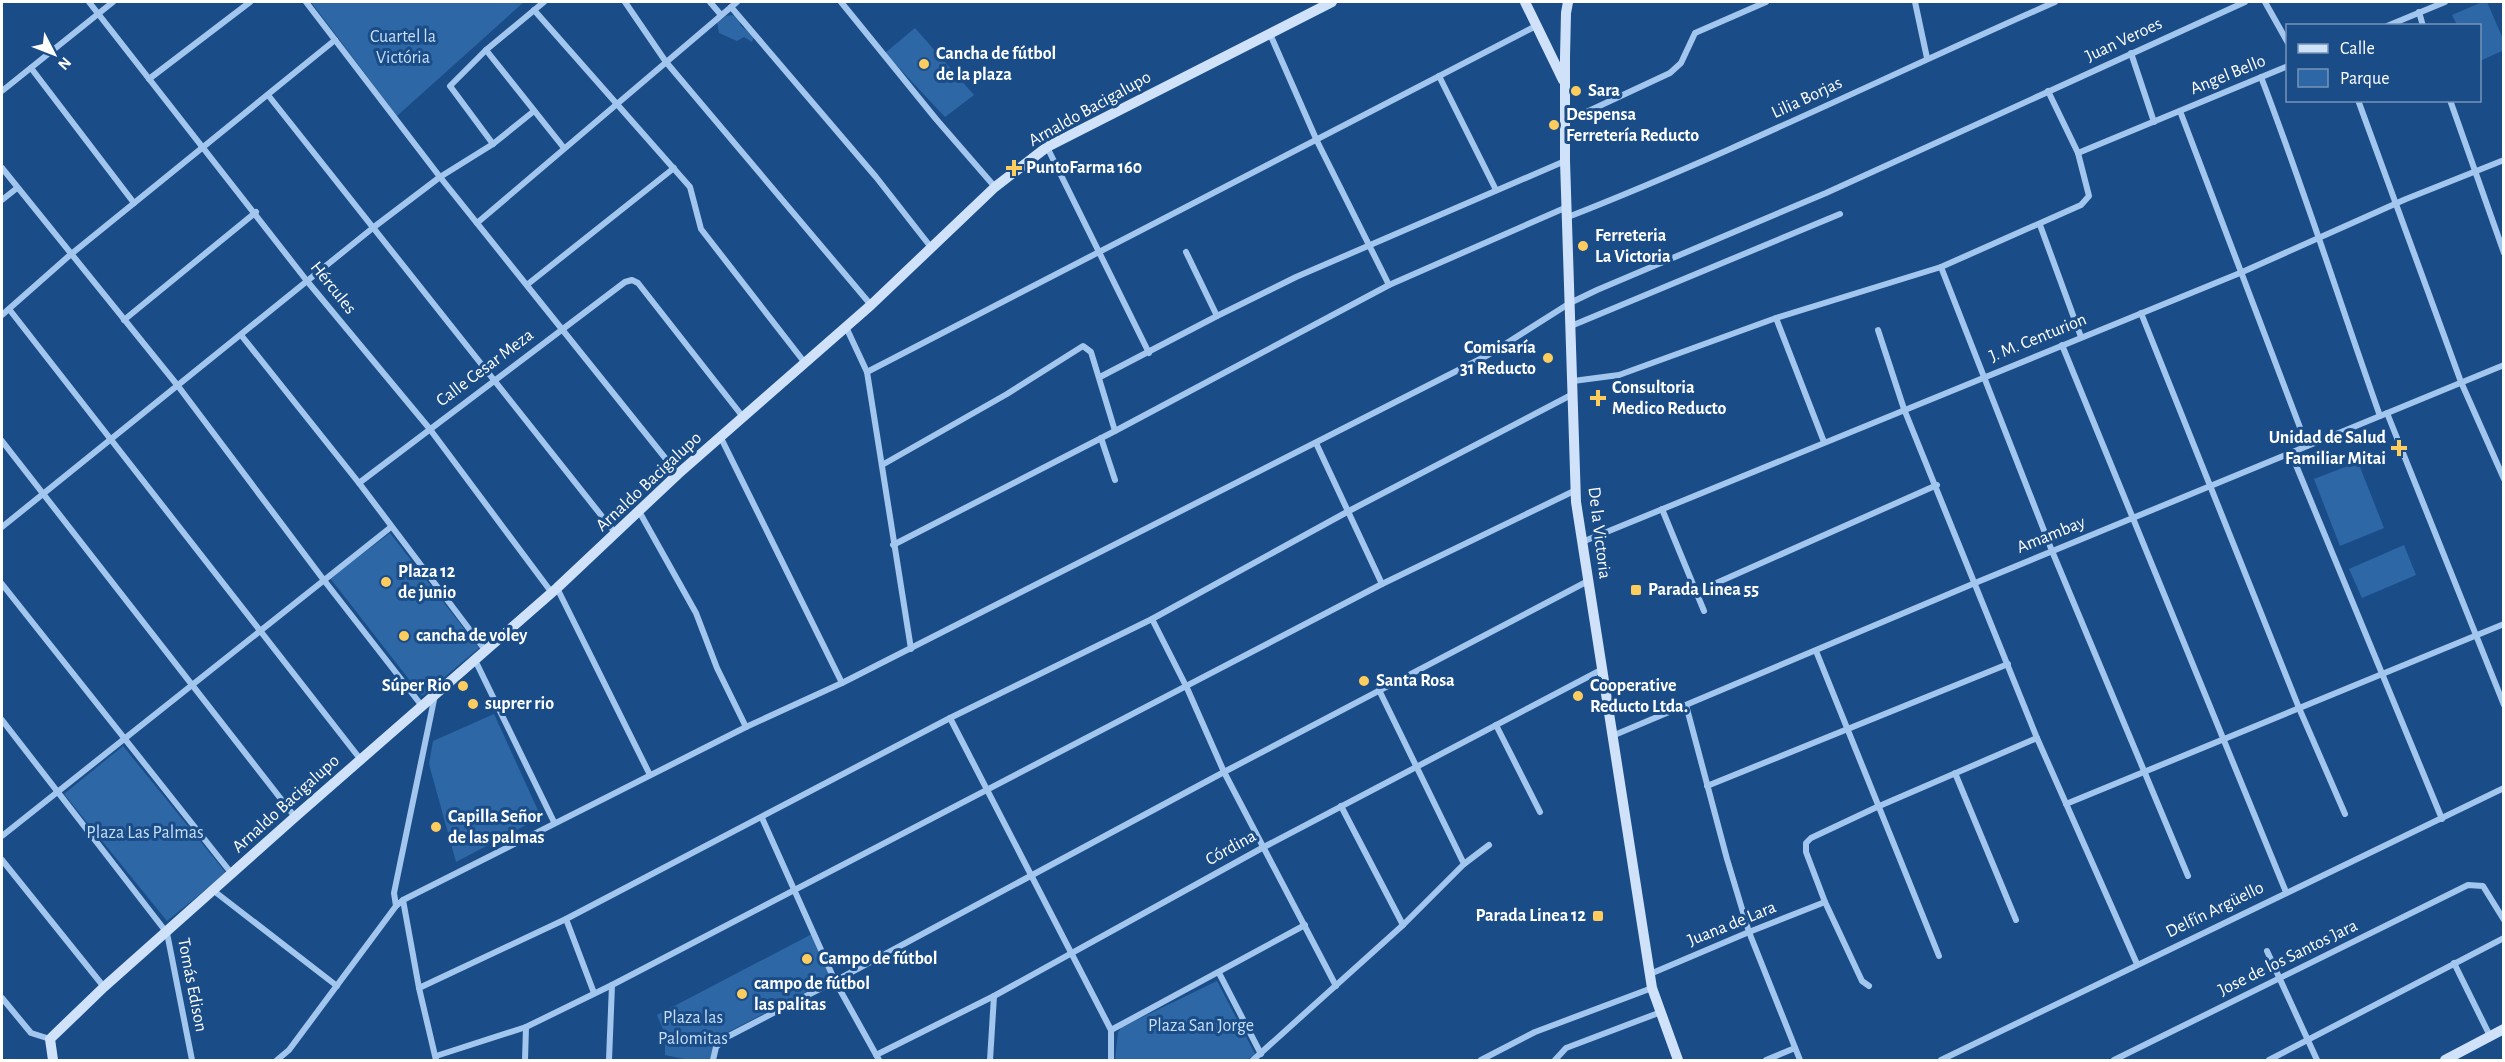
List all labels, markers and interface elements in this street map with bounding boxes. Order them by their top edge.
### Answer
street label: Juan Veroes [2083,14,2165,66]
north arrow [24,24,84,84]
legend [2286,24,2481,102]
park label: Cuartel la Victória [370,28,436,67]
text: Calle [2340,40,2375,58]
place label: Cancha de fútbol de la plaza [936,45,1056,84]
street label: Angel Bello [2188,52,2268,98]
text: N [55,54,74,73]
marker: Cancha de fútbol de la plaza [917,57,931,71]
street label: Arnaldo Bacigalupo [1026,68,1154,150]
text: Parque [2340,70,2389,88]
street label: Lilia Borjas [1769,74,1845,122]
place label: Sara [1588,82,1620,100]
marker: Sara [1569,84,1583,98]
place label: Despensa Ferretería Reducto [1566,106,1699,145]
marker: Despensa Ferretería Reducto [1547,118,1561,132]
place label: PuntoFarma 160 [1026,159,1142,177]
marker: PuntoFarma 160 [1007,161,1021,175]
place label: Ferreteria La Victoria [1595,227,1671,266]
marker: Ferreteria La Victoria [1576,239,1590,253]
street label: Hércules [307,258,359,318]
street label: J. M. Centurion [1987,310,2089,366]
street label: Calle Cesar Meza [433,326,537,410]
place label: Comisaría 31 Reducto [1460,339,1536,378]
marker: Comisaría 31 Reducto [1541,351,1555,365]
place label: Consultoria Medico Reducto [1612,379,1727,418]
marker: Consultoria Medico Reducto [1589,389,1607,407]
street label: Arnaldo Bacigalupo [593,429,705,535]
place label: Unidad de Salud Familiar Mitai [2269,429,2387,468]
marker: Unidad de Salud Familiar Mitai [2390,439,2408,457]
street label: De la Victoria [1584,486,1614,580]
street label: Amambay [2014,513,2088,557]
place label: Plaza 12 de junio [398,563,456,602]
marker: Plaza 12 de junio [379,575,393,589]
place label: Parada Linea 55 [1648,581,1759,599]
marker: Parada Linea 55 [1629,583,1643,597]
place label: cancha de voley [416,627,528,645]
marker: cancha de voley [397,629,411,643]
place label: Santa Rosa [1376,672,1455,690]
marker: Santa Rosa [1357,674,1371,688]
place label: Súper Rio [382,677,451,695]
place label: Cooperative Reducto Ltda. [1590,677,1688,716]
marker: Súper Rio [456,679,470,693]
marker: Cooperative Reducto Ltda. [1571,689,1585,703]
place label: suprer rio [485,695,554,713]
marker: suprer rio [466,697,480,711]
street label: Arnaldo Bacigalupo [229,751,343,857]
place label: Capilla Señor de las palmas [448,808,545,847]
marker: Capilla Señor de las palmas [429,820,443,834]
park label: Plaza Las Palmas [86,824,204,842]
street label: Córdina [1203,827,1259,869]
street label: Delfín Argüello [2163,879,2267,941]
street label: Juana de Lara [1685,898,1779,950]
place label: Parada Linea 12 [1475,907,1587,925]
marker: Parada Linea 12 [1591,909,1605,923]
street label: Jose de los Santos Jara [2216,917,2360,999]
street label: Tomás Edison [174,937,210,1033]
place label: Campo de fútbol [819,950,937,968]
marker: Campo de fútbol [800,952,814,966]
place label: campo de fútbol las palitas [754,975,870,1014]
marker: campo de fútbol las palitas [735,987,749,1001]
park label: Plaza las Palomitas [658,1009,728,1048]
park label: Plaza San Jorge [1148,1017,1254,1035]

